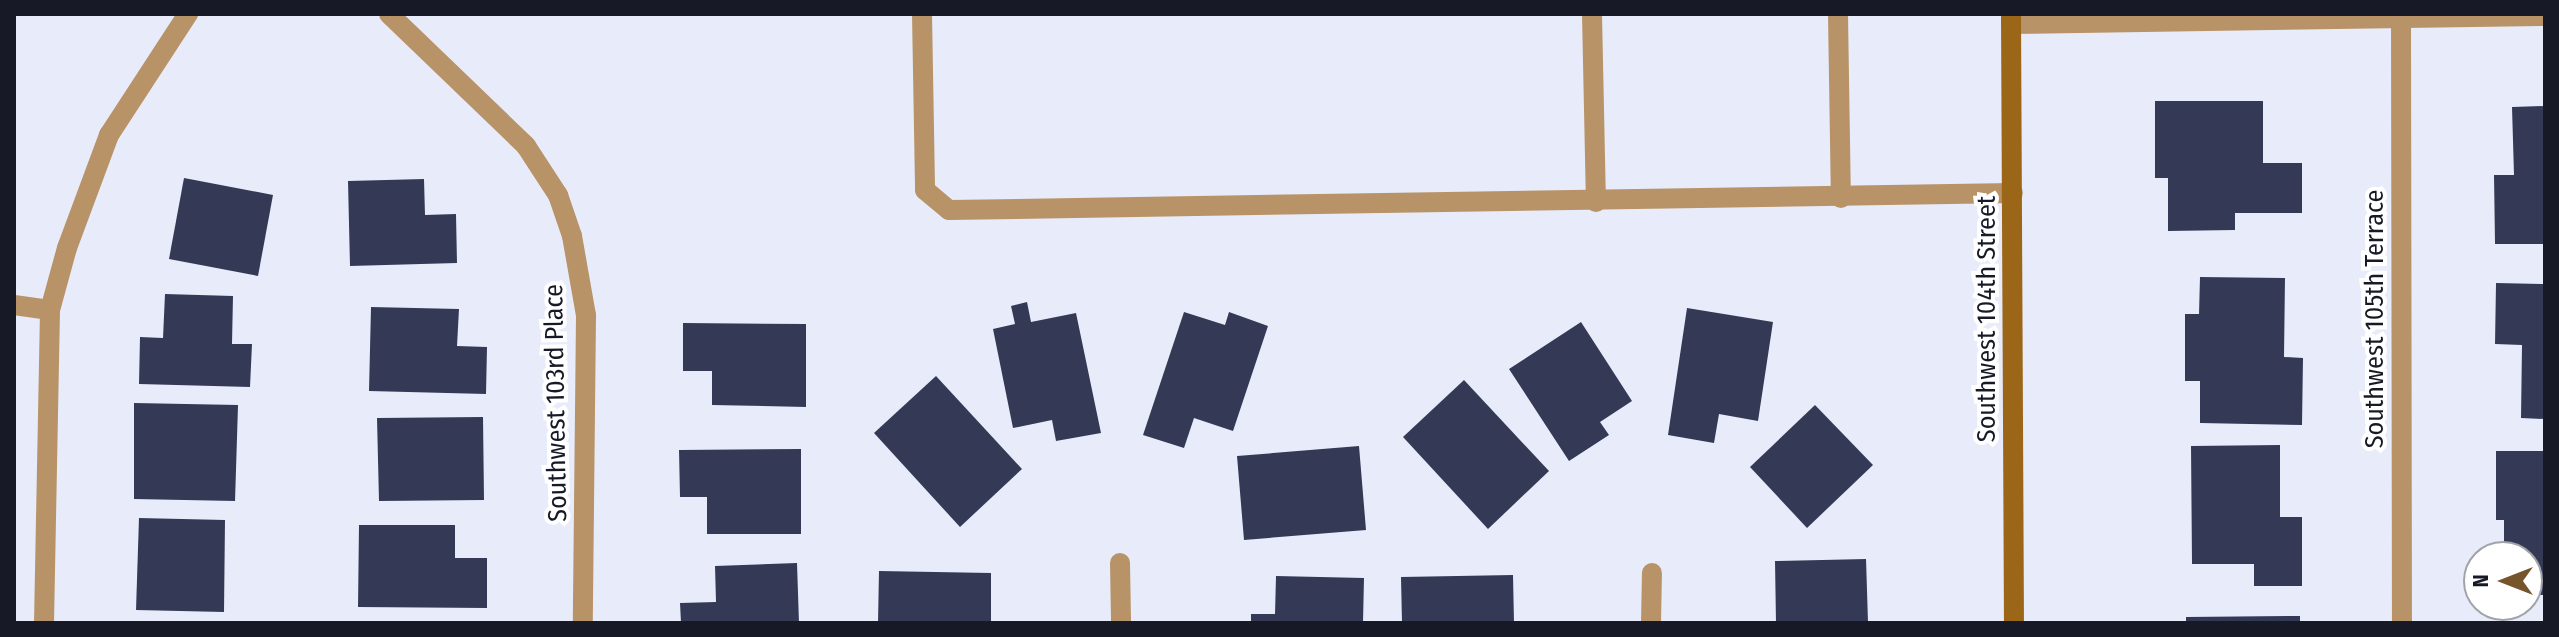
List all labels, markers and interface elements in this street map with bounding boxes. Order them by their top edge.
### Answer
street label: Southwest 105th Terrace [2359,190,2391,448]
street label: Southwest 104th Street [1971,196,2003,442]
street label: Southwest 103rd Place [538,284,574,522]
north arrow [2463,541,2543,621]
text: N [2467,574,2494,588]

